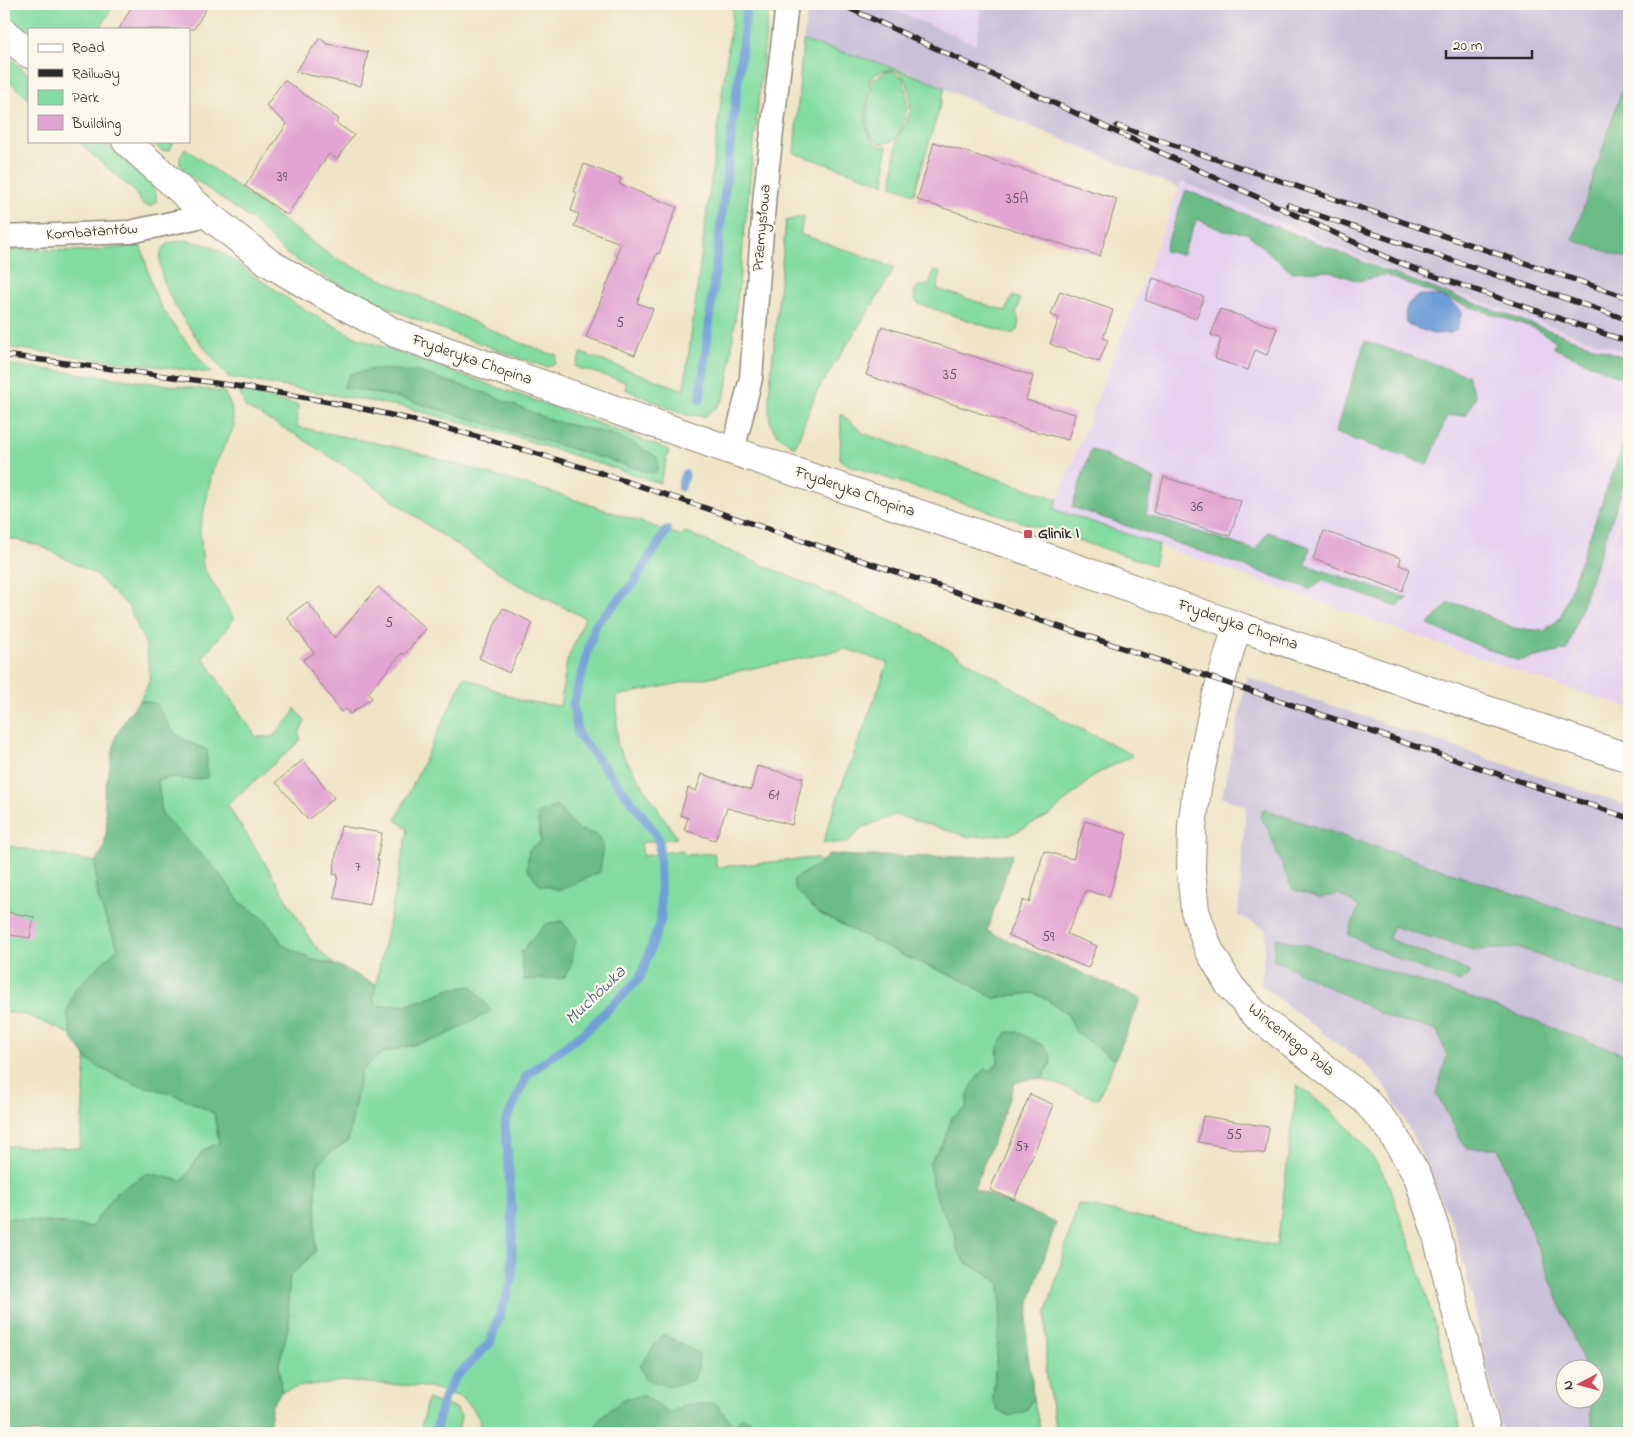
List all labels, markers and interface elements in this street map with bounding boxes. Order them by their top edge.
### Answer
legend [28,28,190,142]
scale bar [1446,28,1532,60]
text: 20 m [1453,35,1483,57]
text: Road [72,37,105,59]
text: Railway [72,63,120,86]
text: Park [72,87,100,109]
text: Building [71,113,121,136]
house number: 39 [277,167,288,188]
street label: Przemysłowa [746,183,778,273]
house number: 35A [1006,189,1028,210]
street label: Kombatantów [45,217,139,247]
house number: 5 [616,313,624,334]
street label: Fryderyka Chopina [408,328,535,392]
house number: 35 [943,365,957,386]
street label: Fryderyka Chopina [791,460,918,524]
house number: 36 [1191,497,1203,518]
place label: Glinik I [1038,522,1079,546]
marker: Glinik I [1022,528,1034,540]
street label: Fryderyka Chopina [1174,593,1301,657]
house number: 5 [385,613,393,634]
house number: 61 [769,785,780,806]
house number: 7 [355,857,361,878]
house number: 59 [1042,927,1055,948]
water label: Muchówka [560,960,633,1032]
street label: Wincentego Pola [1242,997,1340,1083]
house number: 55 [1226,1125,1242,1146]
house number: 57 [1015,1137,1029,1158]
north arrow [1556,1360,1606,1410]
text: N [1558,1379,1579,1391]

